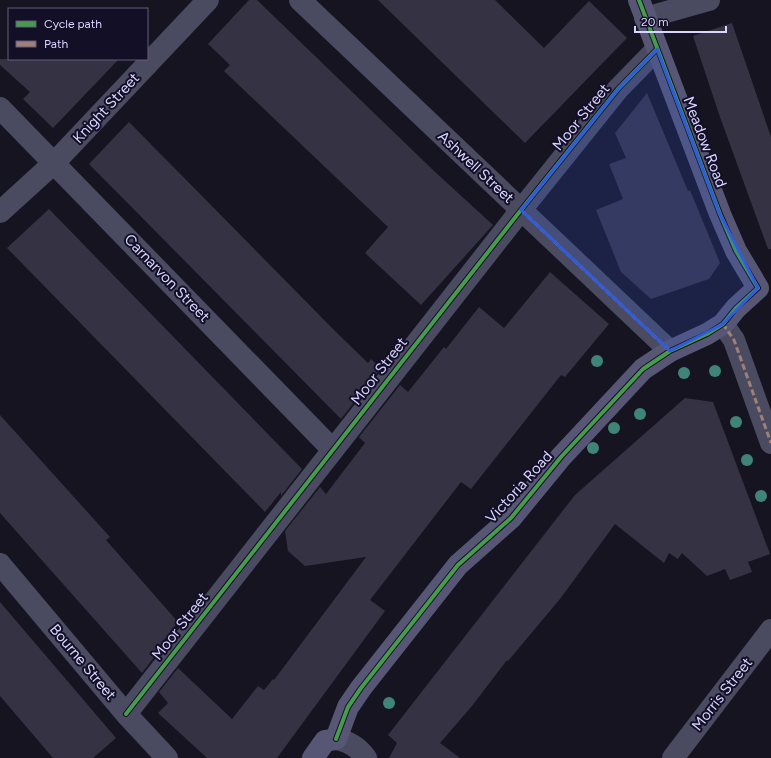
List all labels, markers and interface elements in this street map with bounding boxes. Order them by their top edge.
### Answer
legend [8,8,148,60]
scale bar [635,8,726,34]
text: 20 m [641,15,669,29]
text: Cycle path [44,17,102,31]
text: Path [44,37,68,51]
street label: Knight Street [69,69,143,147]
street label: Moor Street [549,80,614,154]
street label: Meadow Road [679,94,731,190]
street label: Ashwell Street [434,127,518,207]
street label: Carnarvon Street [121,230,214,326]
street label: Moor Street [347,333,411,408]
street label: Victoria Road [482,447,556,527]
street label: Moor Street [148,588,212,663]
street label: Bourne Street [46,620,120,704]
street label: Morris Street [688,654,756,734]

